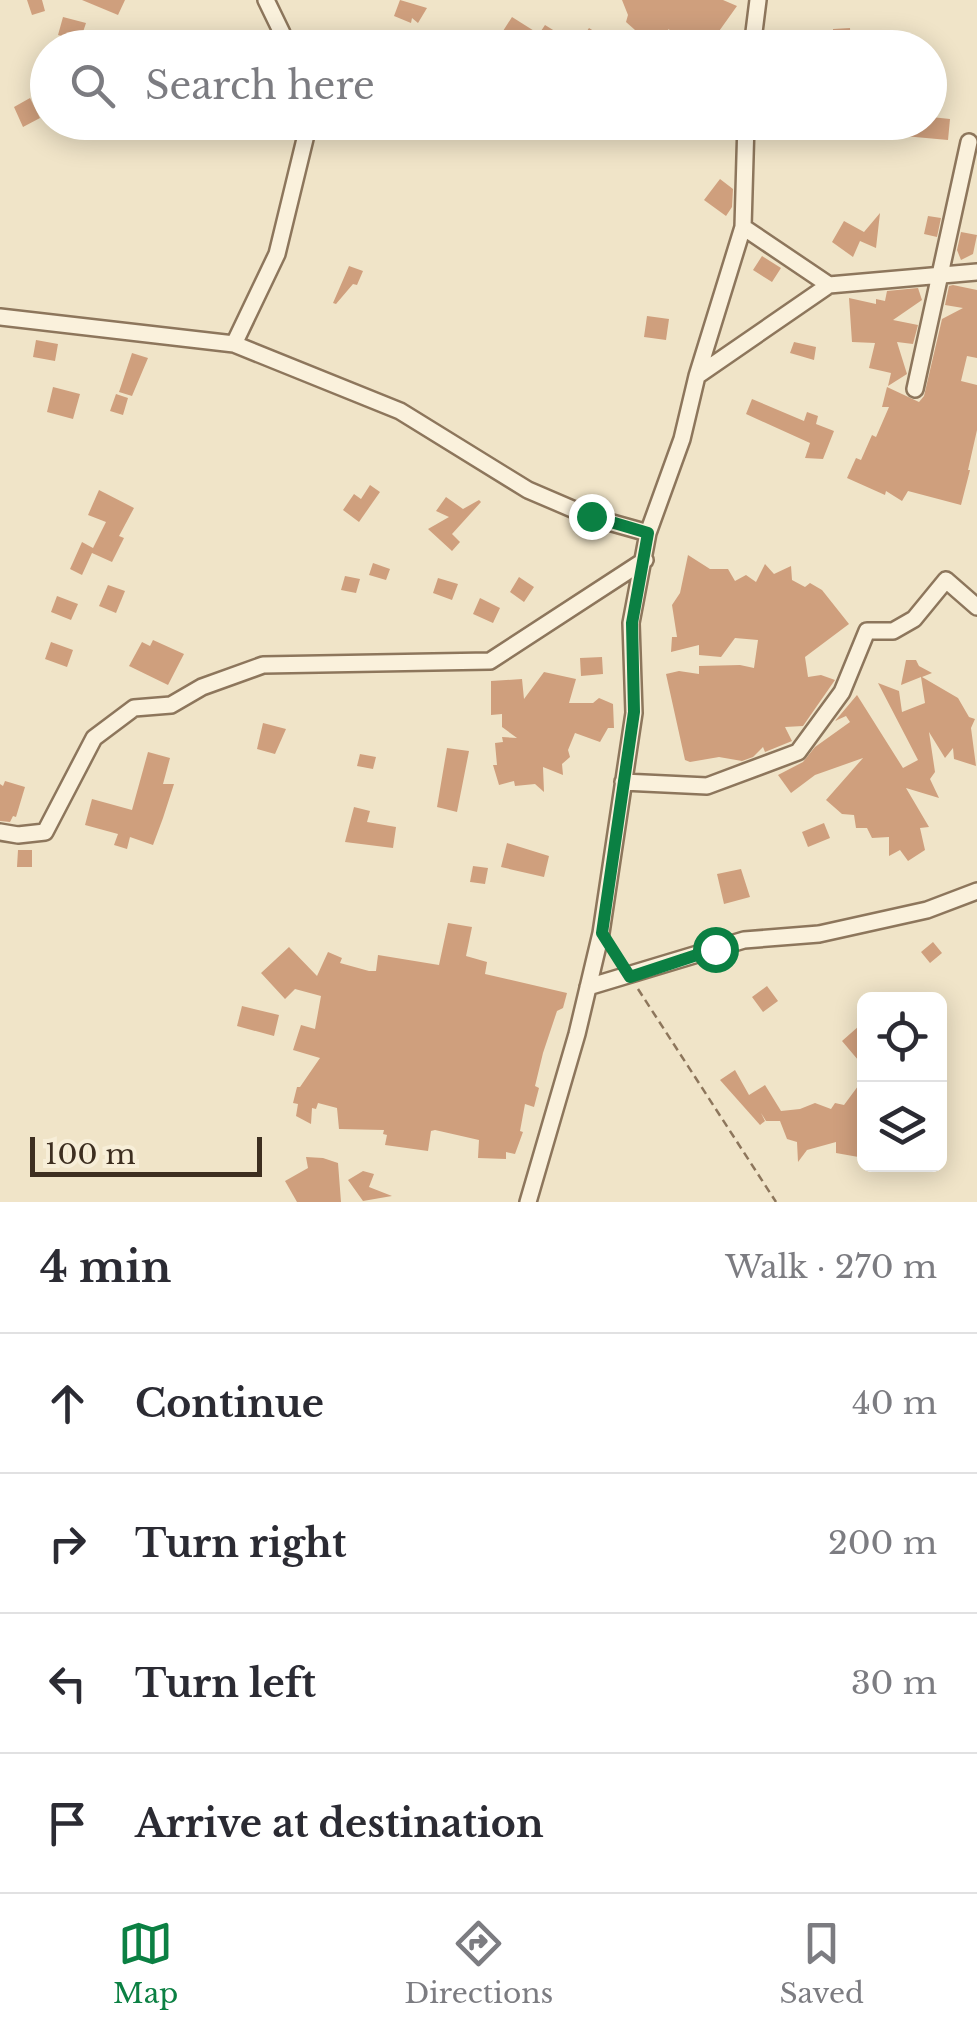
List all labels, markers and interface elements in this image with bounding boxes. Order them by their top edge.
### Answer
search box [30,30,947,140]
icon: search [65,58,120,113]
text: Search here [145,62,375,109]
route end [569,494,615,540]
route start [693,927,739,973]
map controls [857,992,947,1172]
button: locate [857,992,947,1082]
button: layers [857,1082,947,1172]
scale bar [30,1132,262,1176]
text: 100 m [45,1137,136,1172]
text: 4 min [40,1241,171,1293]
text: Walk · 270 m [725,1247,937,1287]
icon: ahead [40,1376,95,1431]
text: Continue [135,1380,324,1427]
text: 40 m [852,1383,937,1423]
icon: right [40,1516,95,1571]
text: Turn right [135,1520,346,1567]
text: 200 m [828,1523,937,1563]
icon: left [40,1656,95,1711]
text: Turn left [135,1660,316,1707]
text: 30 m [851,1663,937,1703]
icon: arrive [40,1796,95,1851]
text: Arrive at destination [135,1800,544,1847]
tab: Map [113,1916,178,2011]
tab: Directions [404,1916,553,2011]
tab: Saved [779,1916,864,2011]

